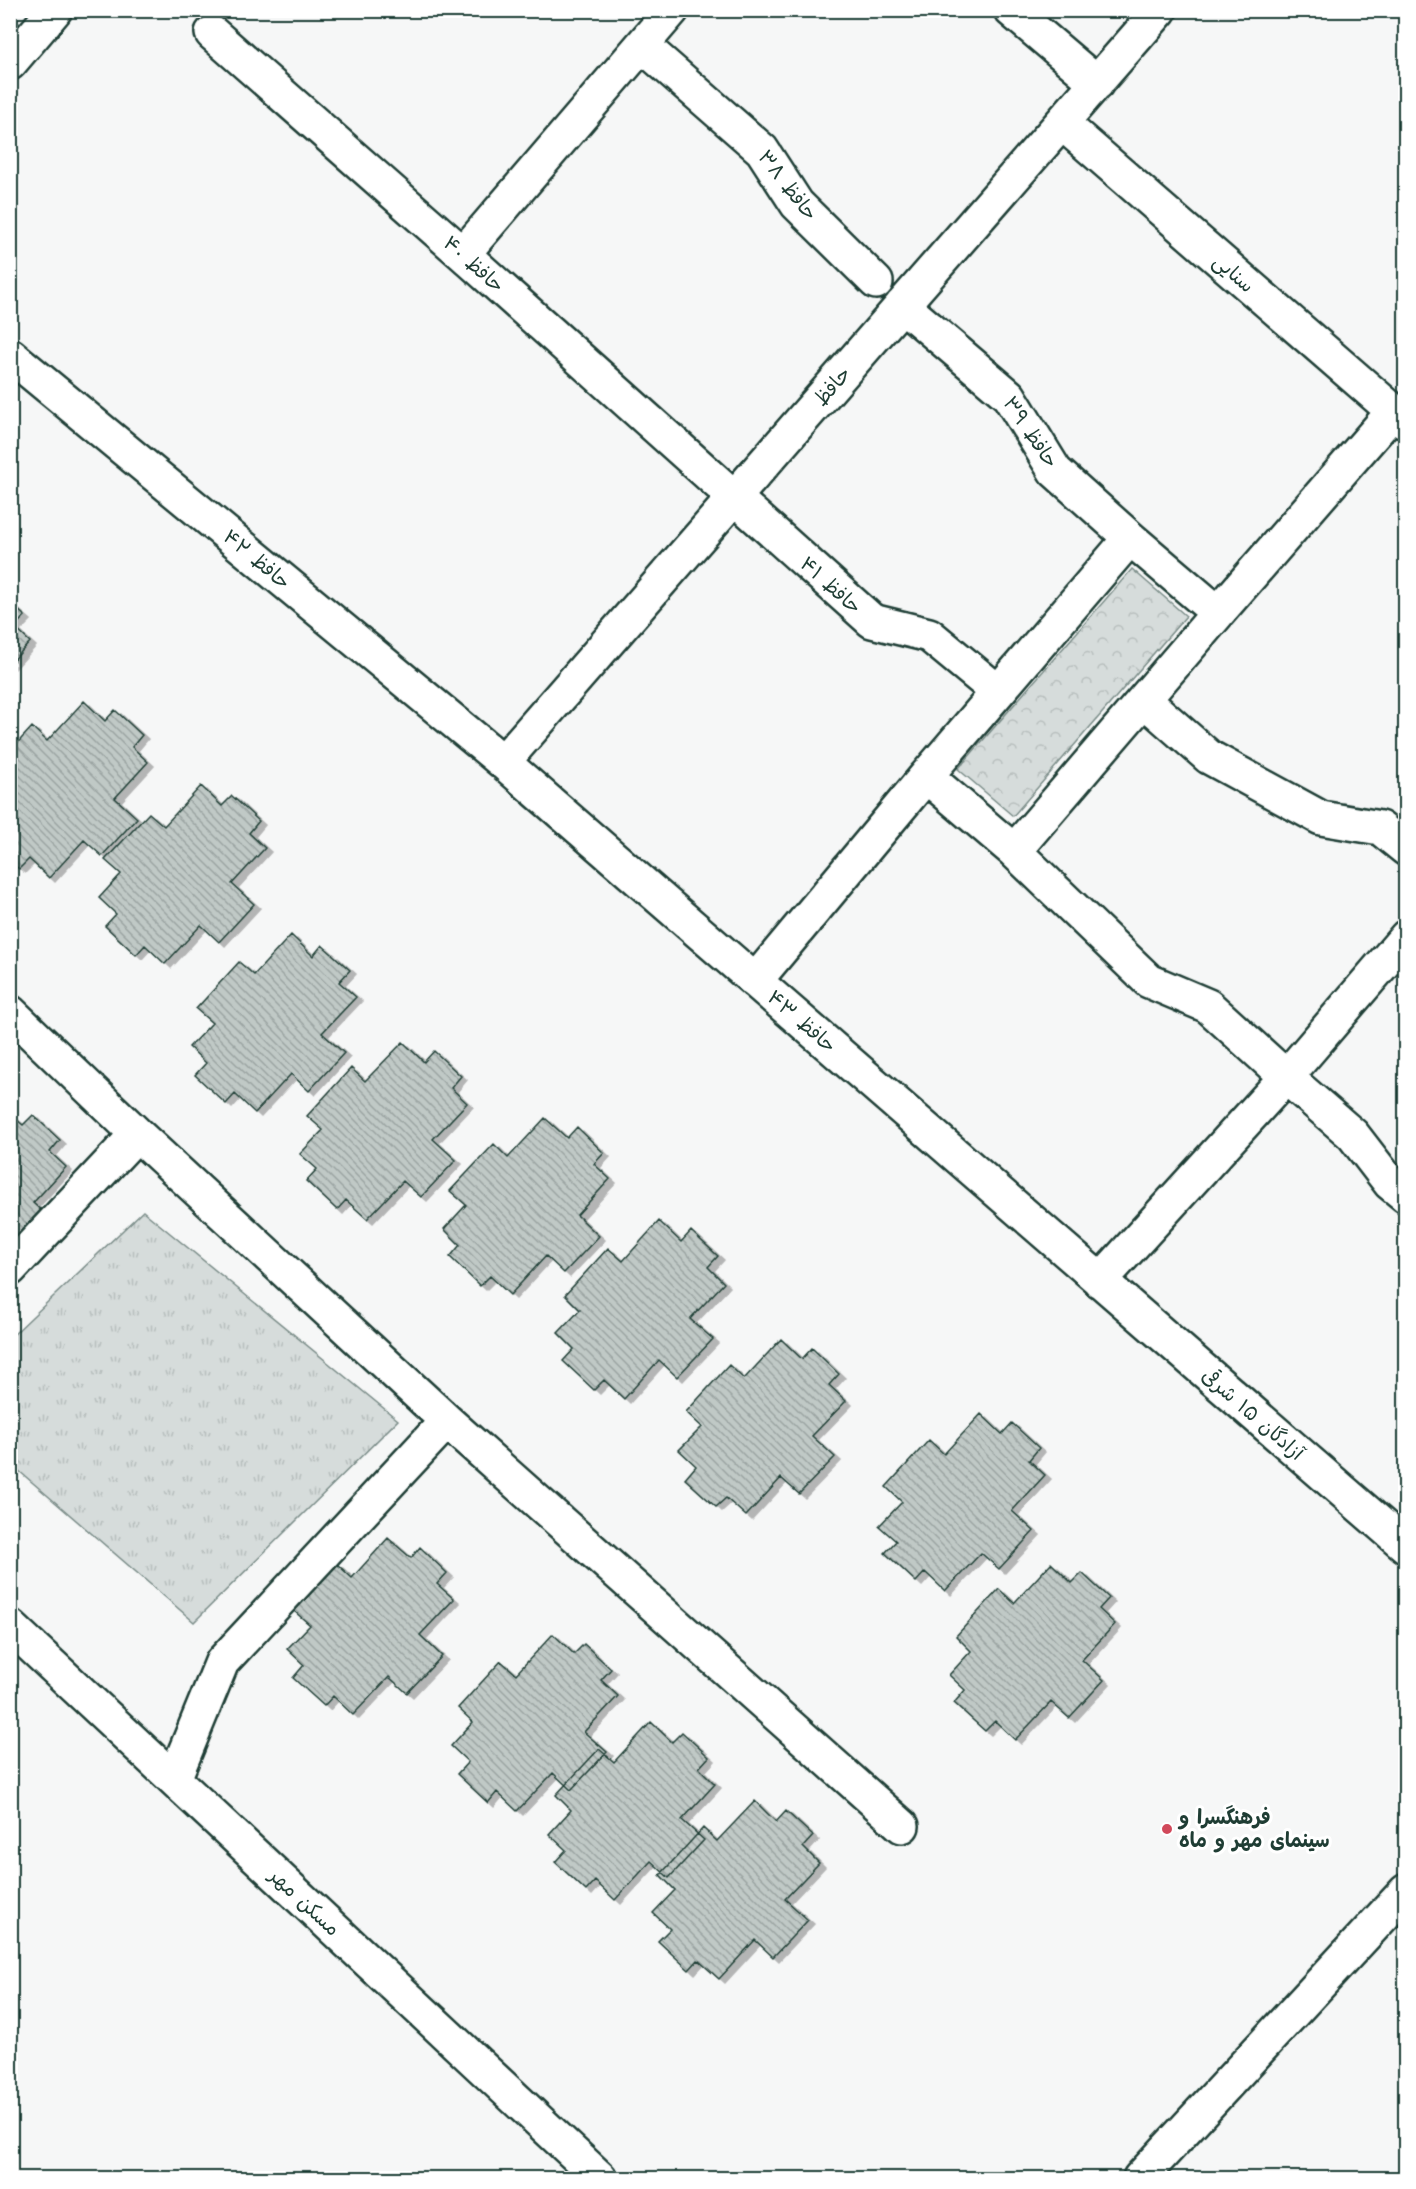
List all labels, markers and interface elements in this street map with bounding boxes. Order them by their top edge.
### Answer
street label: حافظ ۳۸ [748,144,824,229]
street label: حافظ ۴۰ [435,229,511,302]
street label: سنایی [1205,247,1261,302]
street label: حافظ [807,360,860,414]
street label: حافظ ۳۹ [993,391,1065,476]
street label: حافظ ۴۲ [215,522,297,599]
street label: حافظ ۴۱ [791,550,868,623]
street label: حافظ ۴۳ [759,983,843,1062]
street label: آزادگان ۱۵ شرقی [1193,1362,1311,1470]
place label: فرهنگسرا و سینمای مهر و ماه [1177,1803,1330,1858]
marker: فرهنگسرا و سینمای مهر و ماه [1160,1822,1174,1836]
street label: مسکن مهر [259,1861,346,1945]

